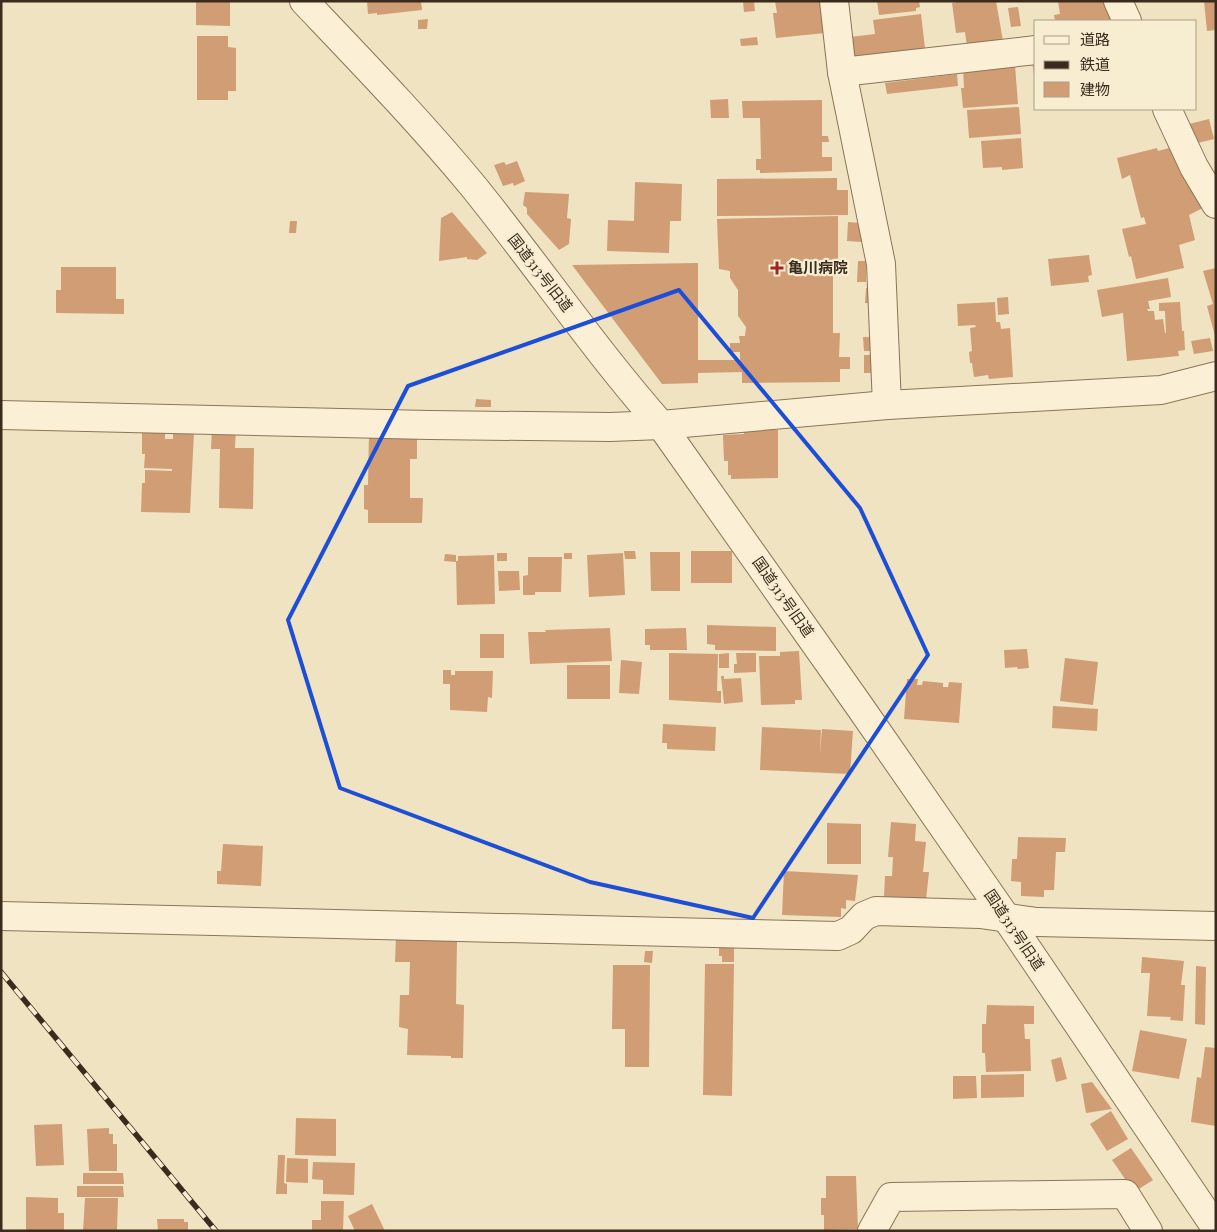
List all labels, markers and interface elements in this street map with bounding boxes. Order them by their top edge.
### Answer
legend [1034,20,1197,110]
text: 道路 [1080,29,1110,49]
text: 鉄道 [1080,54,1110,74]
text: 建物 [1080,79,1110,99]
street label: 国道313号旧道 [504,229,578,316]
place label: 亀川病院 [788,257,848,277]
marker: 亀川病院 [770,261,784,275]
street label: 国道313号旧道 [749,552,819,641]
street label: 国道313号旧道 [980,885,1049,974]

